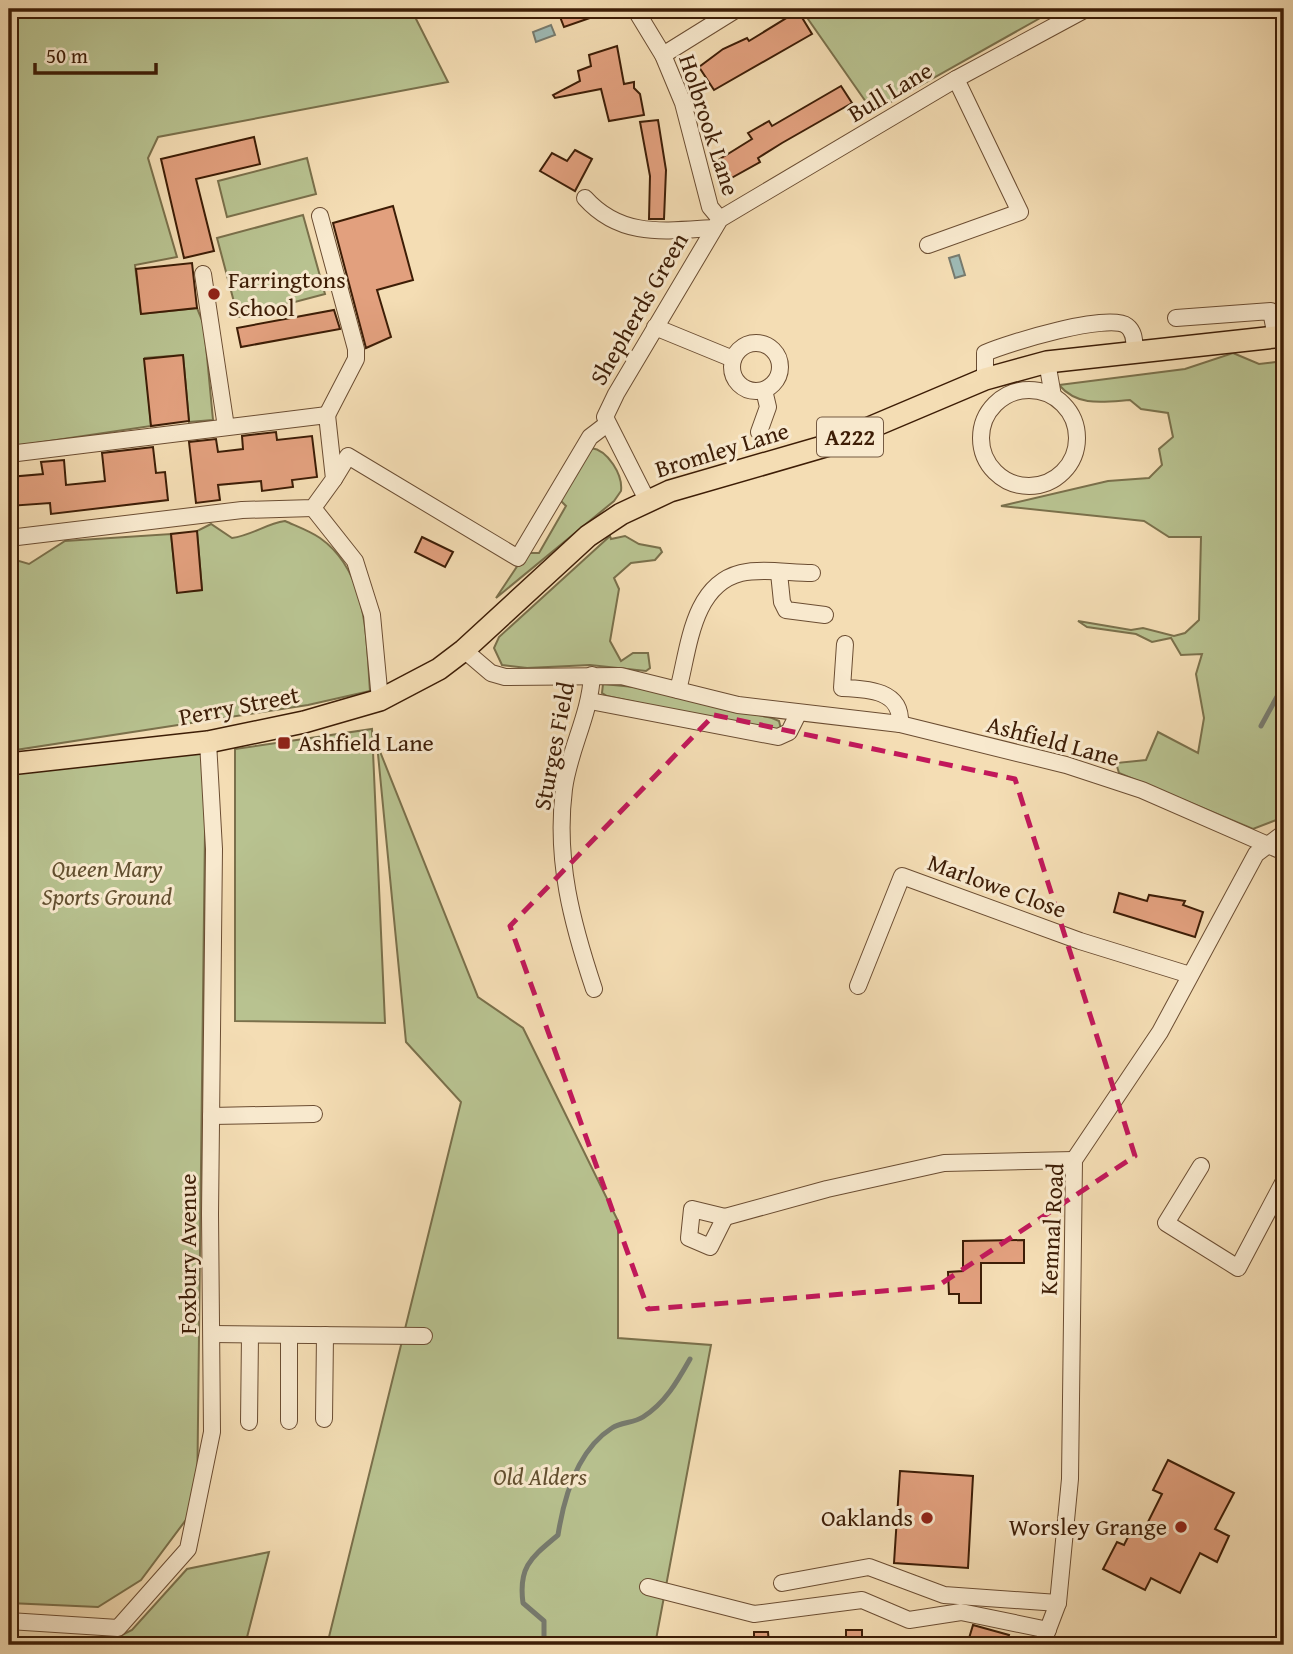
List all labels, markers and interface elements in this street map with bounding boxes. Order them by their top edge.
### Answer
scale bar [35,32,156,76]
text: 50 m [46,40,88,71]
street label: Holbrook Lane [670,50,749,200]
street label: Bull Lane [841,53,939,131]
street label: Shepherds Green [581,225,697,392]
place label: Farringtons School [228,262,346,325]
marker: Farringtons School [206,286,222,302]
street label: Bromley Lane [651,413,793,486]
road number: A222 [817,418,883,457]
street label: Perry Street [176,677,303,734]
street label: Sturges Field [524,678,583,813]
street label: Ashfield Lane [983,706,1123,775]
place label: Ashfield Lane [298,725,434,760]
marker: Ashfield Lane [276,735,292,751]
street label: Marlowe Close [923,844,1071,927]
park label: Queen Mary Sports Ground [42,851,173,914]
street label: Kemnal Road [1031,1162,1072,1296]
street label: Foxbury Avenue [170,1173,205,1335]
park label: Old Alders [493,1459,587,1494]
place label: Oaklands [821,1500,913,1535]
place label: Worsley Grange [1009,1509,1167,1544]
marker: Oaklands [919,1510,935,1526]
marker: Worsley Grange [1173,1519,1189,1535]

